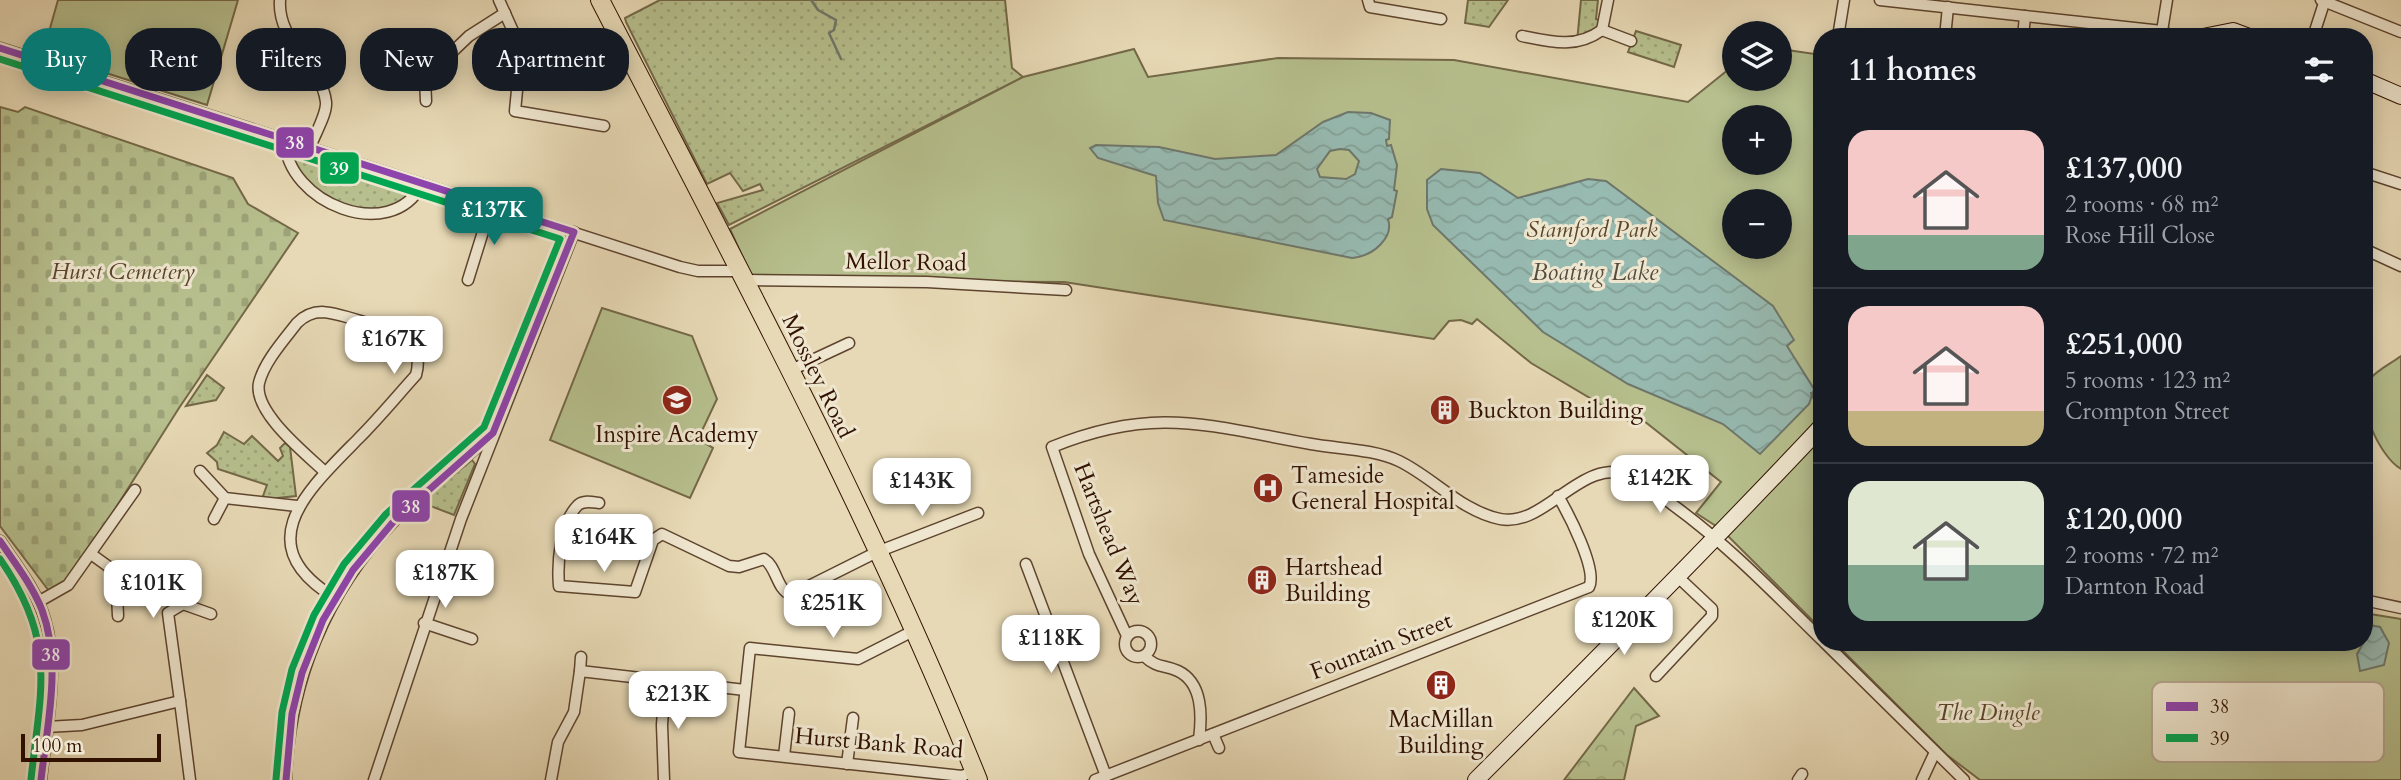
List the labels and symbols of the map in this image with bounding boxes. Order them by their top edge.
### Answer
line badge: 38 [275,126,315,159]
text: 38 [285,130,305,156]
line badge: 39 [319,151,360,185]
text: 39 [329,156,349,182]
pin: £137K [445,188,543,247]
park label: Stamford Park [1526,214,1658,245]
street label: Mellor Road [845,245,968,279]
park label: Hurst Cemetery [51,256,195,287]
water label: Boating Lake [1532,256,1659,289]
street label: Mossley Road [775,309,862,444]
pin: £167K [345,316,443,376]
school or university icon: Inspire Academy [660,383,694,417]
building icon: Buckton Building [1428,393,1462,427]
place label: Buckton Building [1468,395,1643,426]
place label: Inspire Academy [595,419,759,450]
pin: £142K [1611,456,1709,515]
pin: £143K [873,458,971,518]
street label: Hartshead Way [1066,458,1152,610]
place label: Tameside General Hospital [1291,460,1455,517]
hospital icon: Tameside General Hospital [1251,471,1285,505]
line badge: 38 [391,489,431,523]
text: 38 [401,494,421,520]
pin: £164K [555,514,653,574]
pin: £187K [396,550,494,610]
place label: Hartshead Building [1285,552,1384,609]
pin: £101K [104,560,202,620]
building icon: Hartshead Building [1245,563,1279,597]
pin: £251K [784,580,882,640]
pin: £120K [1575,598,1673,657]
street label: Fountain Street [1306,605,1456,687]
pin: £118K [1002,616,1100,675]
line badge: 38 [31,638,71,671]
text: 38 [41,642,61,668]
building icon: MacMillan Building [1424,668,1458,702]
pin: £213K [629,672,727,731]
legend [2152,682,2384,762]
text: 38 [2210,694,2229,720]
park label: The Dingle [1936,697,2040,728]
place label: MacMillan Building [1389,704,1493,761]
street label: Hurst Bank Road [793,720,965,766]
text: 39 [2210,726,2230,752]
scale bar [21,731,161,763]

